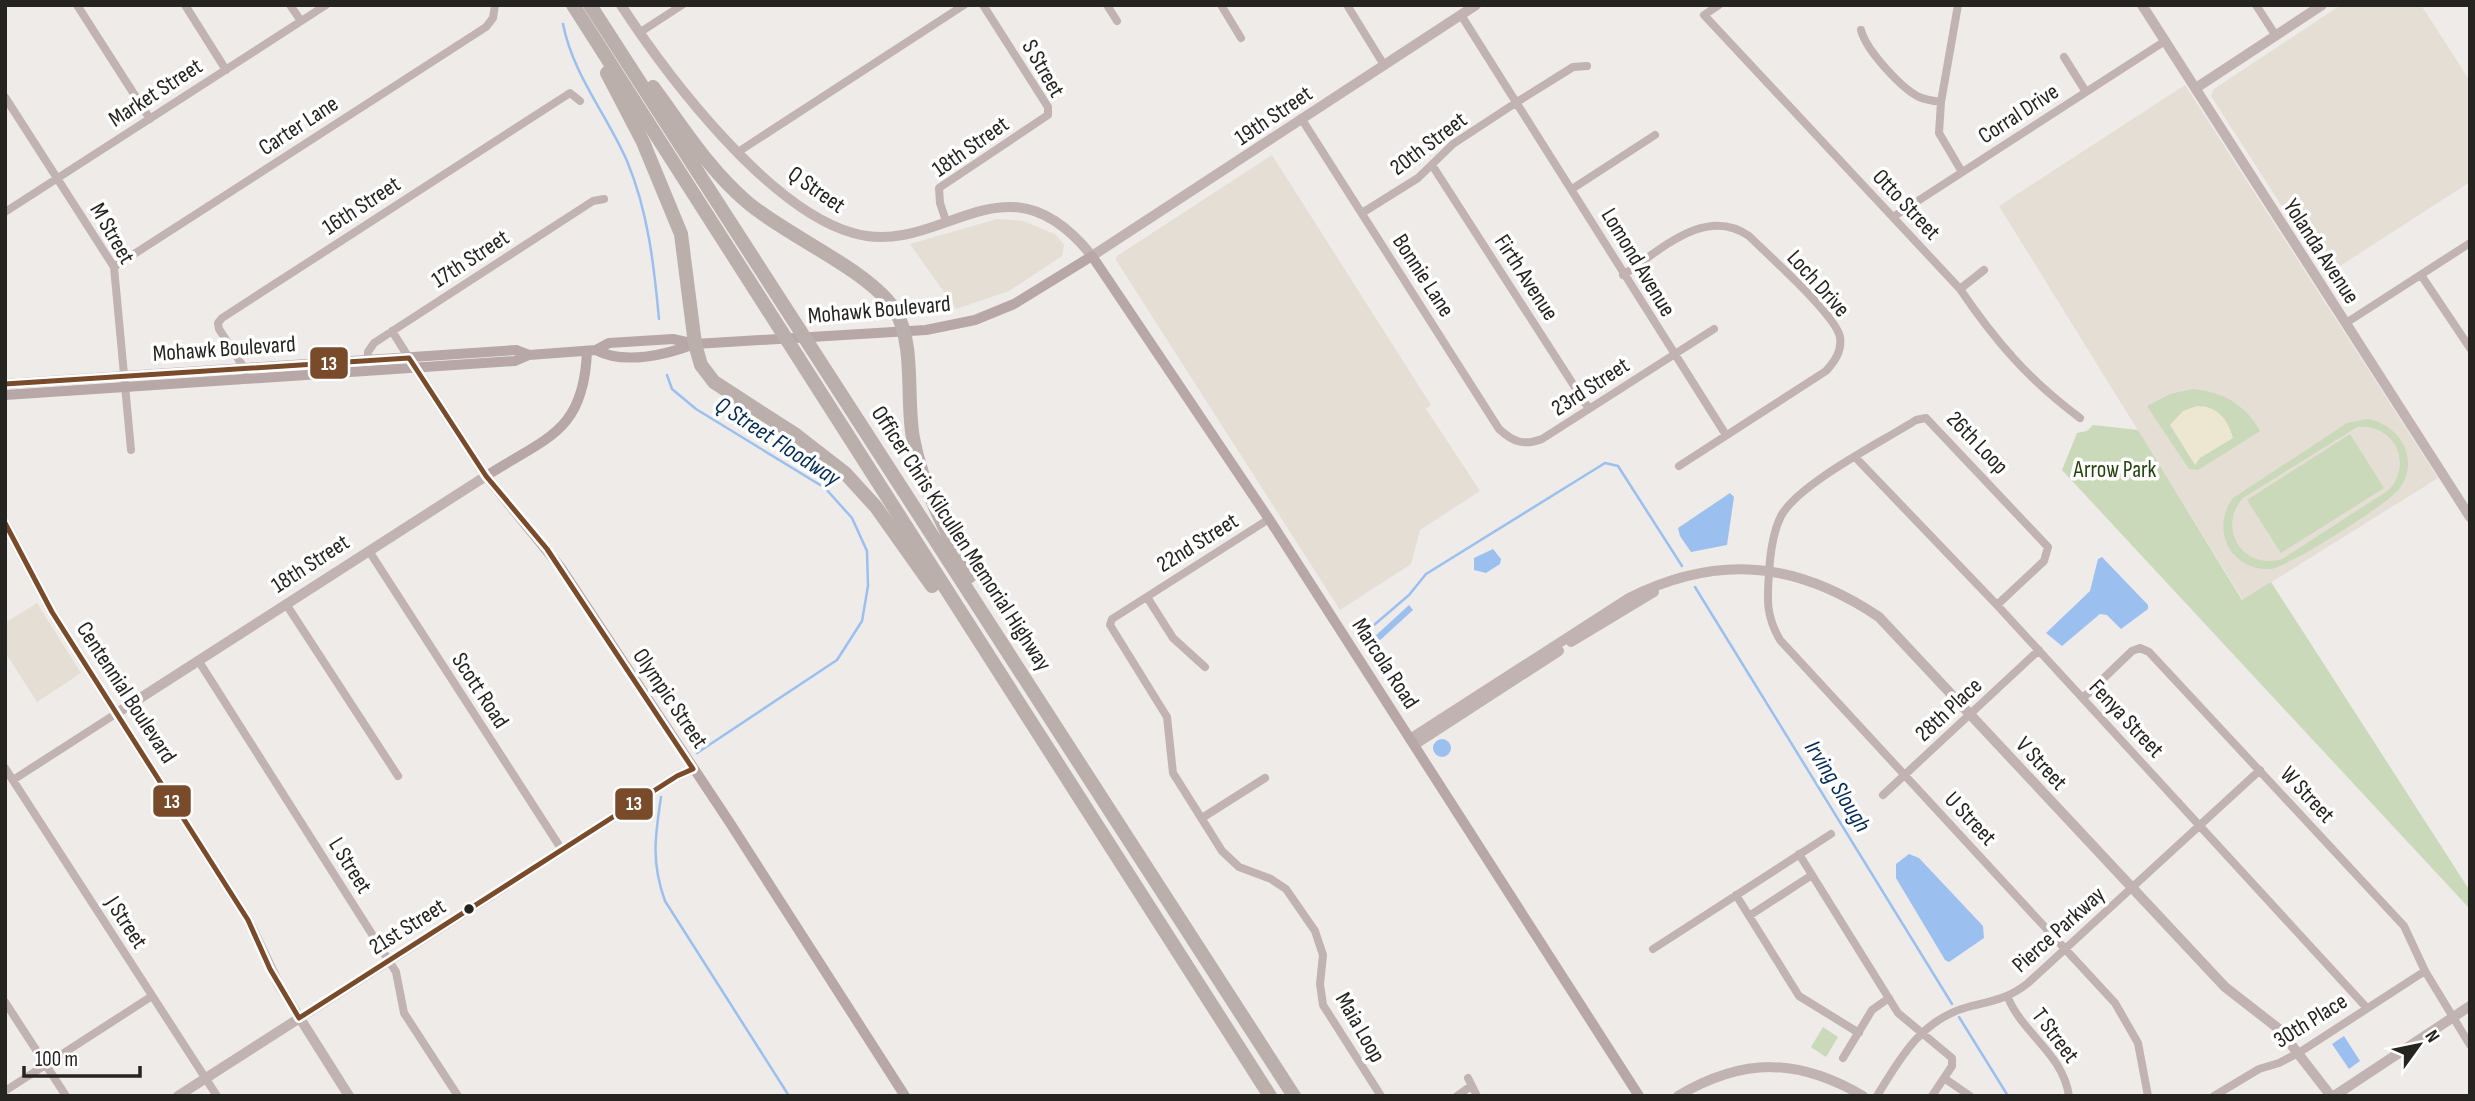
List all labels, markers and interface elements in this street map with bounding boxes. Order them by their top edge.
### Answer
street label: S Street [1016,35,1071,102]
street label: Market Street [104,52,208,133]
street label: Corral Drive [1973,78,2064,150]
street label: 19th Street [1229,80,1318,152]
street label: Carter Lane [253,90,344,162]
street label: 20th Street [1385,106,1472,182]
street label: 18th Street [927,110,1014,183]
street label: Q Street [782,160,850,220]
street label: Otto Street [1866,163,1946,246]
street label: 16th Street [317,170,406,241]
street label: Yolanda Avenue [2277,194,2365,309]
street label: M Street [84,198,141,269]
street label: Lomond Avenue [1595,203,1681,322]
street label: 17th Street [427,224,514,294]
street label: Bonnie Lane [1386,229,1460,322]
street label: Firth Avenue [1488,229,1564,326]
street label: Loch Drive [1781,244,1856,323]
street label: Mohawk Boulevard [807,290,952,330]
street label: Mohawk Boulevard [152,330,296,368]
line badge: 13 [309,346,349,380]
street label: 23rd Street [1546,351,1635,422]
text: 13 [321,353,337,376]
water label: Q Street Floodway [710,390,846,493]
street label: Officer Chris Kilcullen Memorial Highway [865,401,1057,676]
street label: 26th Loop [1940,405,2014,480]
park label: Arrow Park [2073,456,2157,484]
street label: 22nd Street [1152,507,1243,579]
street label: 18th Street [266,528,355,599]
street label: Marcola Road [1346,613,1425,714]
street label: Centennial Boulevard [70,617,182,769]
street label: Olympic Street [627,643,714,754]
street label: Scott Road [445,647,515,734]
street label: 28th Place [1909,672,1988,748]
street label: Fenya Street [2083,674,2170,764]
street label: V Street [2010,731,2073,796]
water label: Irving Slough [1798,735,1877,837]
street label: W Street [2274,761,2340,829]
line badge: 13 [152,784,192,818]
street label: U Street [1938,786,2002,851]
line badge: 13 [614,787,654,821]
text: 13 [164,791,180,814]
text: 13 [626,793,642,816]
street label: L Street [322,832,378,899]
street label: Pierce Parkway [2006,881,2111,979]
street label: J Street [98,890,153,954]
street label: 21st Street [364,892,451,961]
unlabelled marker [462,902,476,916]
street label: 30th Place [2269,987,2353,1054]
street label: Maia Loop [1329,988,1391,1067]
street label: T Street [2026,1003,2085,1069]
north arrow [2384,1010,2454,1080]
text: N [2420,1026,2444,1047]
scale bar [24,1034,140,1078]
text: 100 m [35,1047,78,1072]

